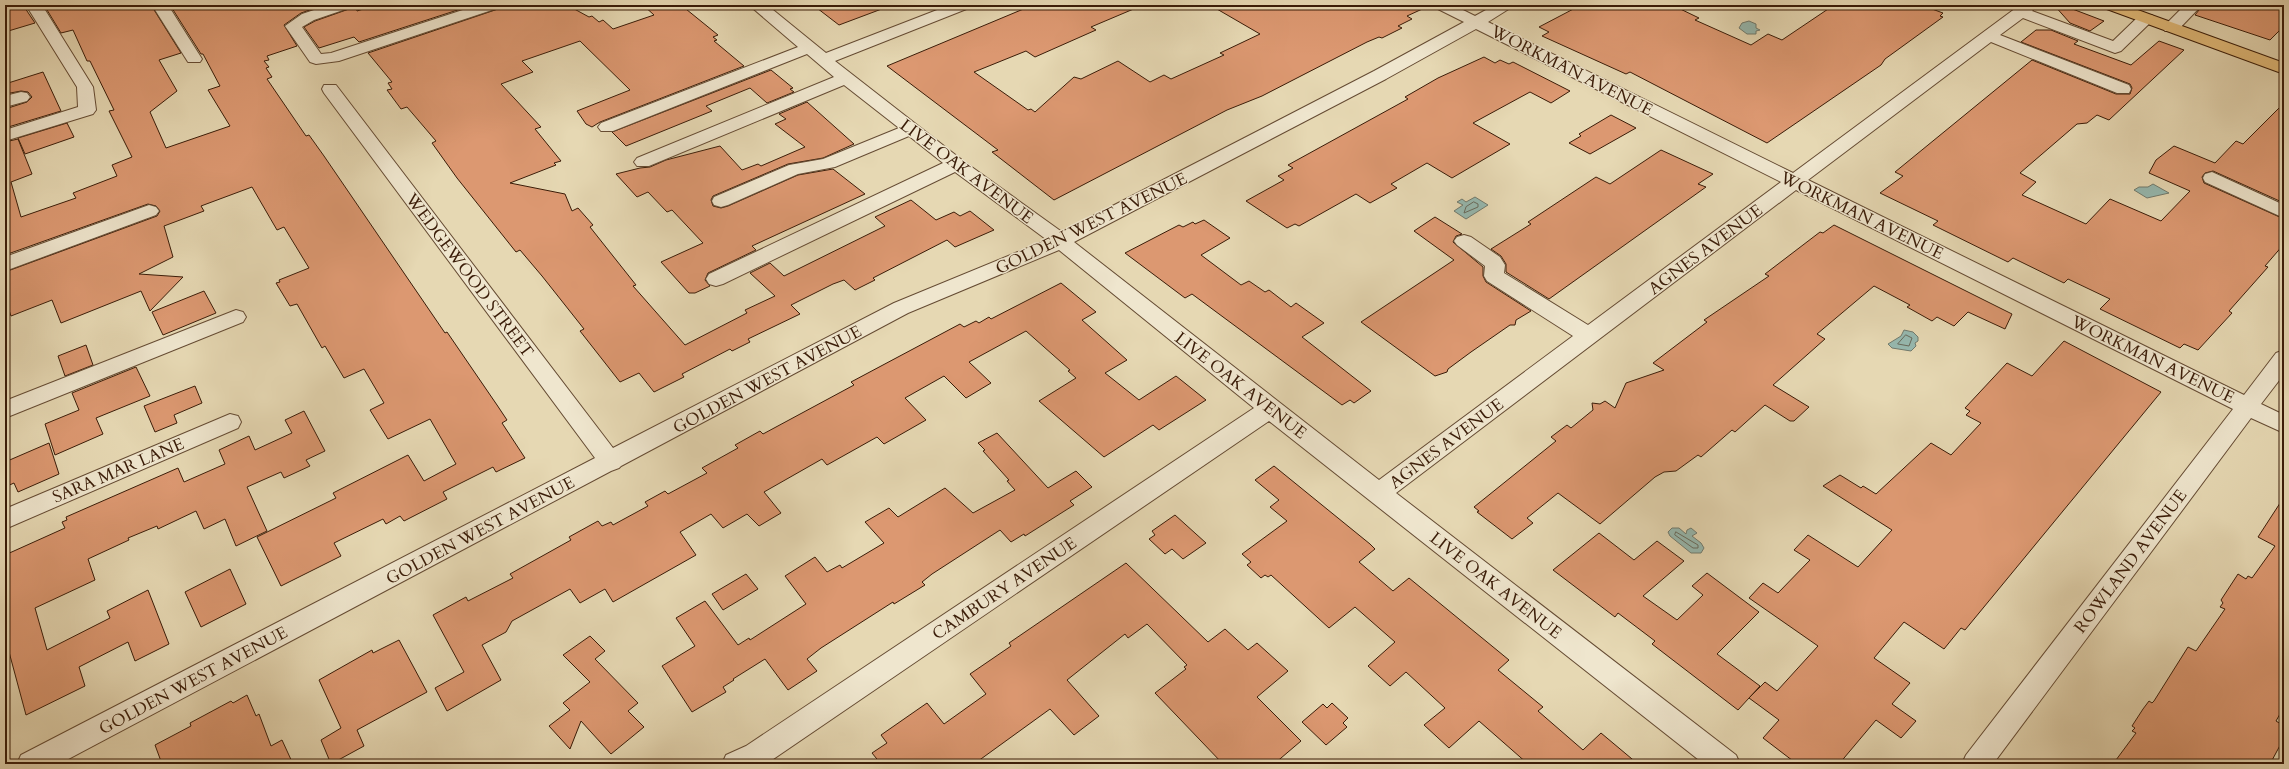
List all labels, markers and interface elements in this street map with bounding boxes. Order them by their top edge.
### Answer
street label: WORKMAN AVENUE [1486,19,1657,121]
street label: LIVE OAK AVENUE [895,114,1038,229]
street label: WORKMAN AVENUE [1775,165,1947,265]
street label: GOLDEN WEST AVENUE [992,167,1191,280]
street label: WEDGEWOOD STREET [400,188,539,362]
street label: AGNES AVENUE [1643,199,1767,300]
street label: WORKMAN AVENUE [2066,309,2238,409]
street label: GOLDEN WEST AVENUE [669,320,866,439]
street label: LIVE OAK AVENUE [1170,327,1311,444]
street label: AGNES AVENUE [1384,393,1508,494]
street label: SARA MAR LANE [49,432,188,509]
street label: GOLDEN WEST AVENUE [382,471,579,590]
street label: ROWLAND AVENUE [2069,485,2192,638]
street label: LIVE OAK AVENUE [1425,527,1566,644]
street label: CAMBURY AVENUE [928,531,1081,645]
street label: GOLDEN WEST AVENUE [95,621,292,740]

